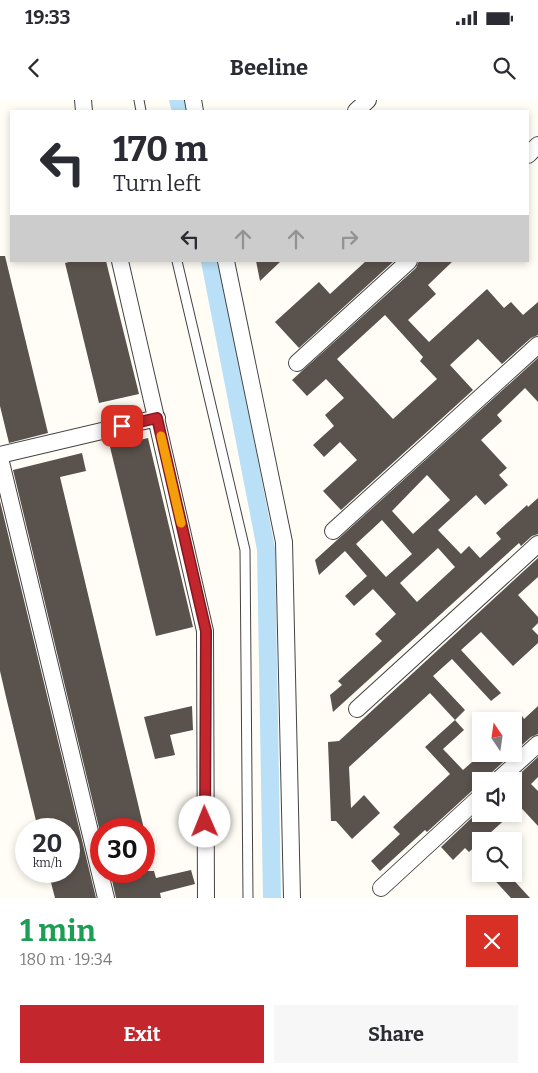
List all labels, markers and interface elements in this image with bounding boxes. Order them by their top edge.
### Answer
text: 19:33 [25,6,70,29]
icon: back [20,54,48,82]
text: Beeline [230,54,308,81]
icon: search [490,54,518,82]
text: 170 m [113,128,208,170]
icon: left [30,130,95,195]
text: Turn left [113,170,201,197]
icon: left [176,225,204,253]
icon: ahead [229,225,257,253]
icon: ahead [282,225,310,253]
icon: right [335,225,363,253]
pin [101,405,143,447]
icon: arrive [108,412,136,440]
north arrow [472,712,522,762]
map controls [472,712,522,882]
button: sound [472,772,522,822]
position arrow [178,795,230,847]
speed limit sign: 30 [90,818,155,883]
text: 20 [33,829,62,859]
button: search [472,832,522,882]
text: km/h [33,856,62,870]
text: 1 min [20,913,96,949]
button: close [466,915,518,967]
text: 180 m · 19:34 [20,950,112,969]
button: Exit [20,1005,264,1063]
button: Share [274,1005,518,1063]

